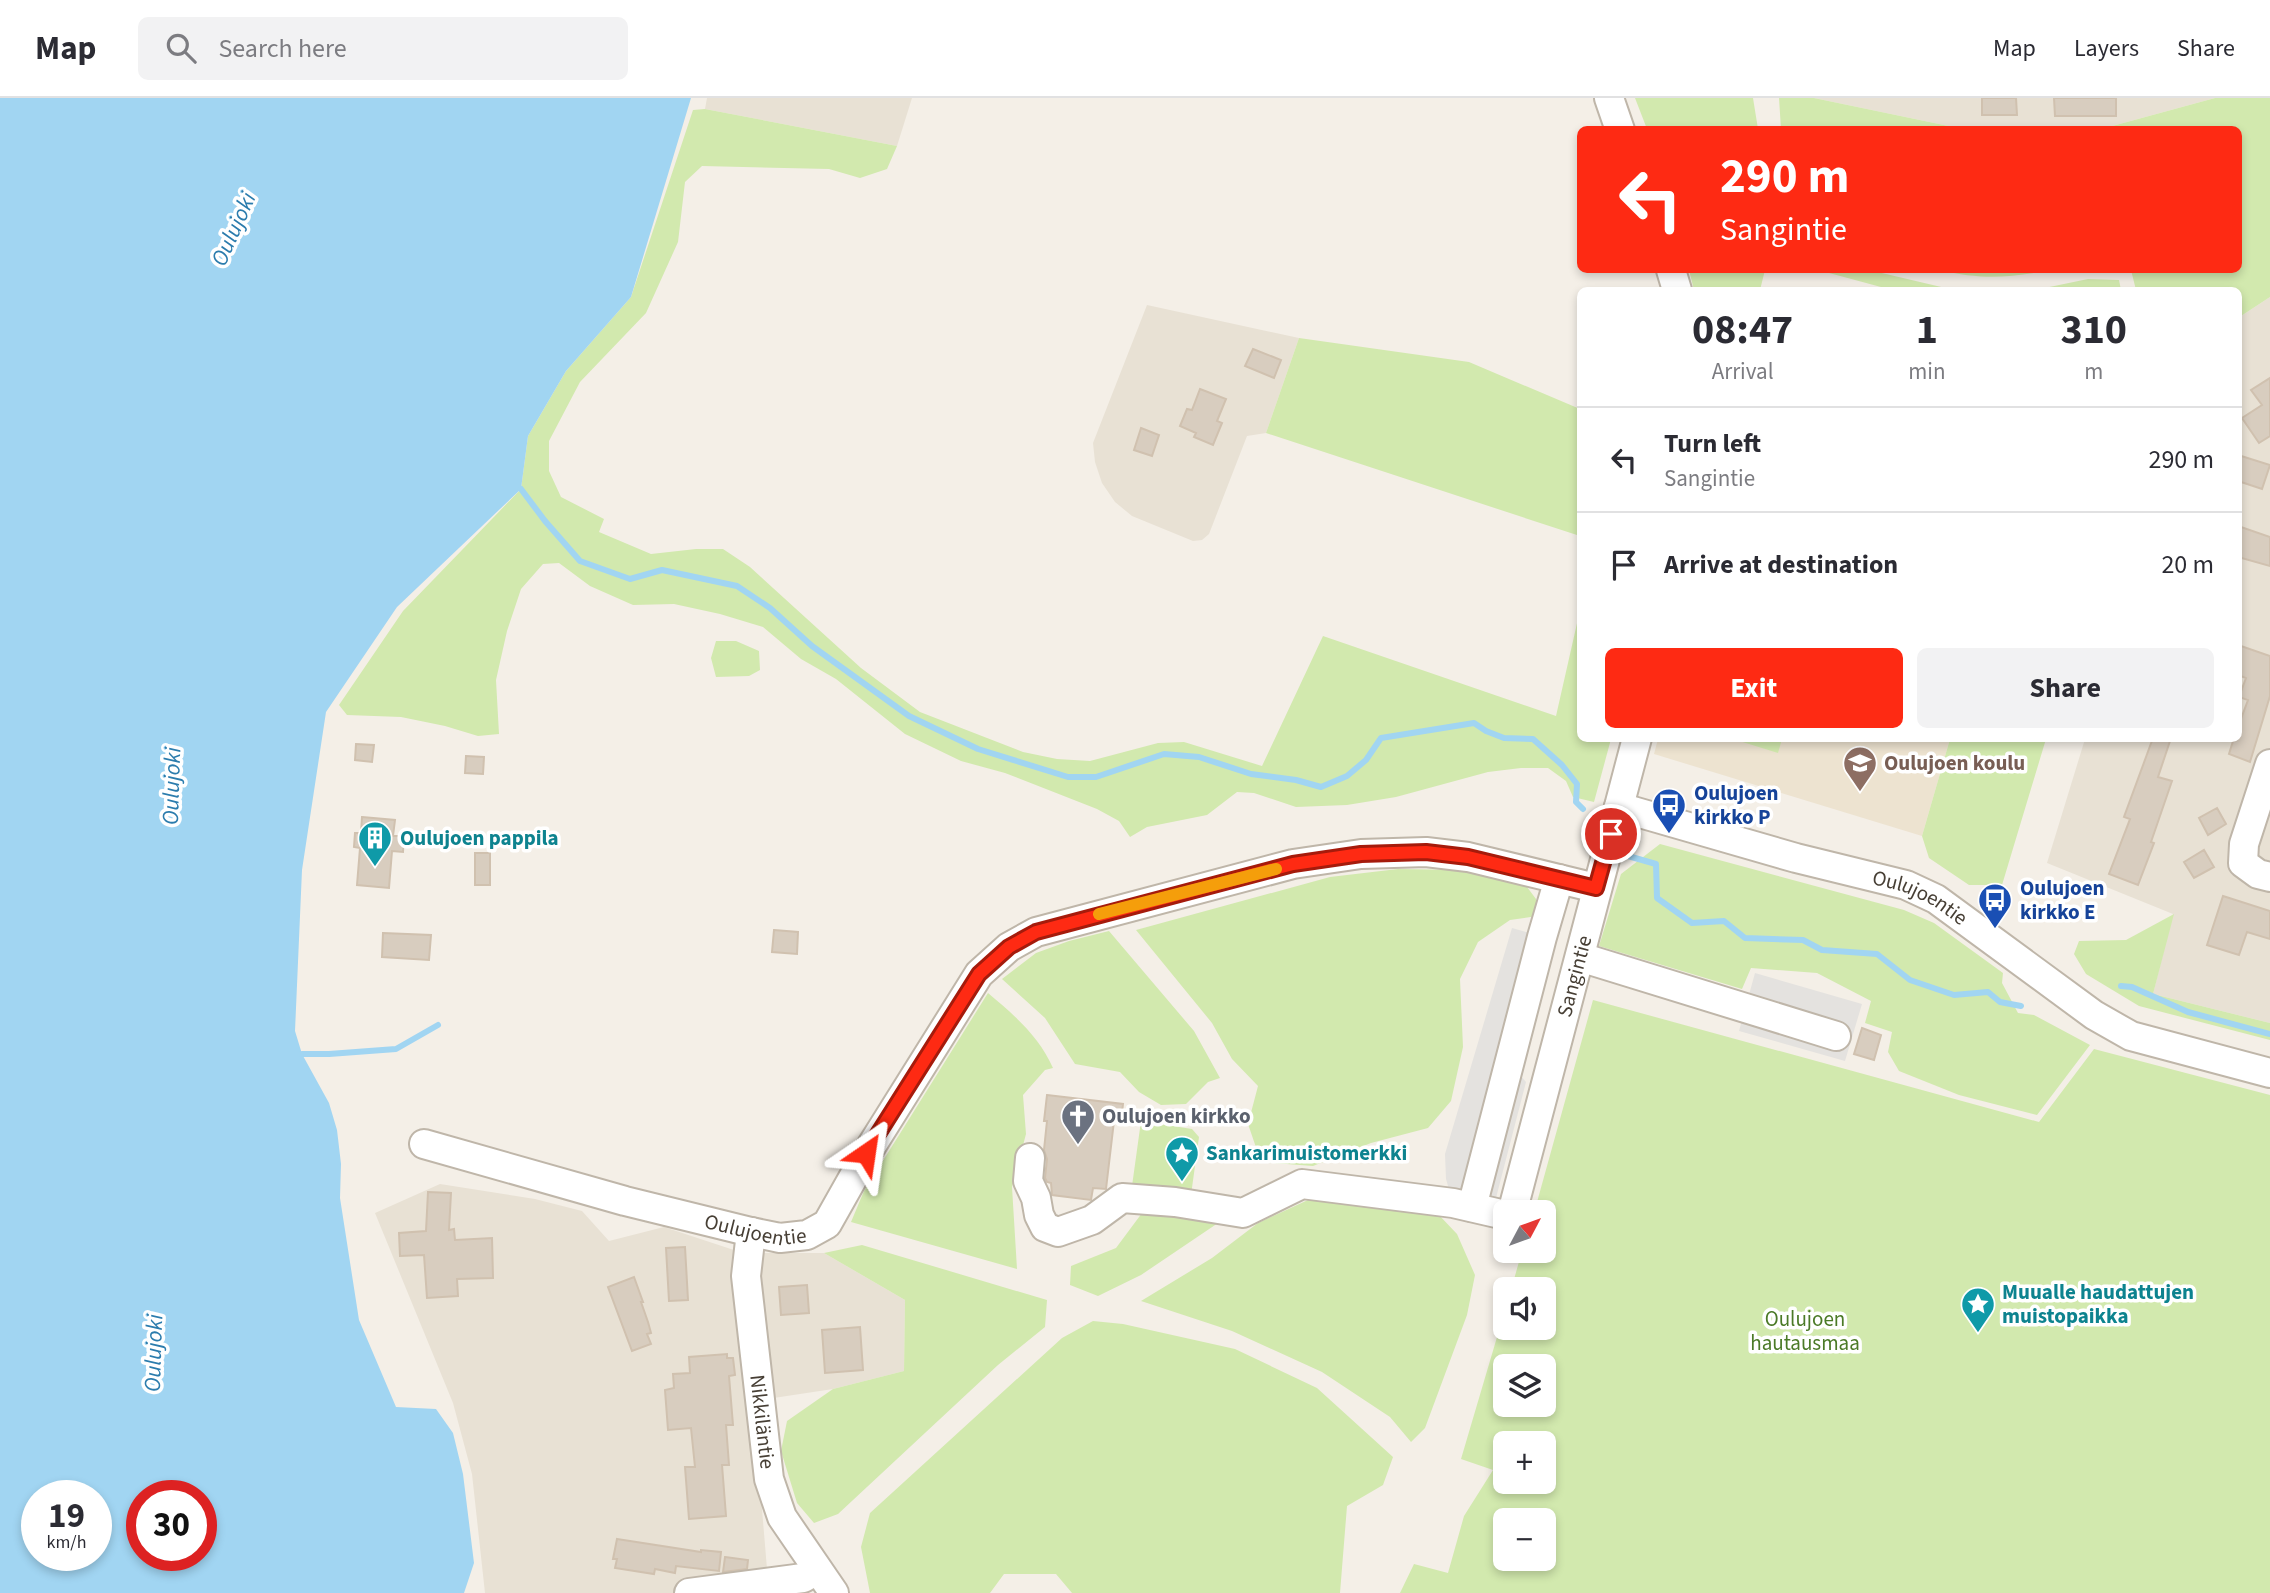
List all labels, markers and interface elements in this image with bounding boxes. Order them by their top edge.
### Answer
search box [138,17,628,80]
text: Map [35,25,96,72]
icon: search [162,29,200,67]
text: Search here [218,30,347,67]
text: Map [1993,31,2036,66]
text: Layers [2074,31,2139,66]
text: Share [2177,31,2235,66]
text: 290 m [1720,142,1849,212]
icon: left [1605,154,1696,245]
water label: Oulujoki [203,186,265,272]
text: Sangintie [1720,207,1847,253]
text: 08:47 [1692,300,1793,360]
text: 1 [1916,300,1938,360]
text: 310 [2060,300,2127,360]
text: Arrival [1712,355,1774,388]
text: min [1908,355,1946,388]
text: m [2084,355,2103,388]
text: Turn left [1664,425,1761,462]
icon: left [1605,441,1643,479]
text: 290 m [2148,441,2214,478]
text: Sangintie [1664,462,1755,495]
icon: arrive [1605,546,1643,584]
text: Arrive at destination [1664,546,1898,583]
text: 20 m [2161,546,2214,583]
button: Exit [1605,648,1903,728]
button: Share [1917,648,2214,728]
school or university icon: Oulujoen koulu [1841,744,1879,793]
water label: Oulujoki [154,746,189,826]
place label: Oulujoen koulu [1884,748,2025,778]
place label: Oulujoen kirkko P [1694,778,1779,832]
bus stop icon: Oulujoen kirkko P [1650,786,1688,835]
pin [1581,804,1641,864]
icon: arrive [1592,815,1630,853]
building icon: Oulujoen pappila [356,819,394,868]
place label: Oulujoen pappila [400,823,559,853]
street label: Oulujoentie [1869,862,1974,932]
place label: Oulujoen kirkko E [2020,873,2105,927]
bus stop icon: Oulujoen kirkko E [1976,881,2014,930]
street label: Sangintie [1549,932,1599,1020]
church icon: Oulujoen kirkko [1059,1097,1097,1146]
place label: Oulujoen kirkko [1102,1101,1251,1131]
position arrow [829,1116,903,1190]
place icon: Sankarimuistomerkki [1163,1134,1201,1183]
place label: Sankarimuistomerkki [1206,1138,1407,1168]
north arrow [1493,1200,1556,1264]
map controls [1493,1200,1556,1571]
street label: Oulujoentie [701,1206,808,1253]
button: sound [1493,1277,1556,1340]
place label: Muualle haudattujen muistopaikka [2002,1277,2194,1331]
place icon: Muualle haudattujen muistopaikka [1959,1285,1997,1334]
park label: Oulujoen hautausmaa [1750,1304,1860,1358]
water label: Oulujoki [136,1313,171,1393]
button: layers [1493,1354,1556,1417]
street label: Nikkiläntie [742,1373,783,1471]
button: + [1493,1431,1556,1494]
speed limit sign: 30 [126,1480,217,1571]
text: 19 [48,1491,85,1541]
button: − [1493,1508,1556,1571]
text: km/h [47,1530,86,1555]

